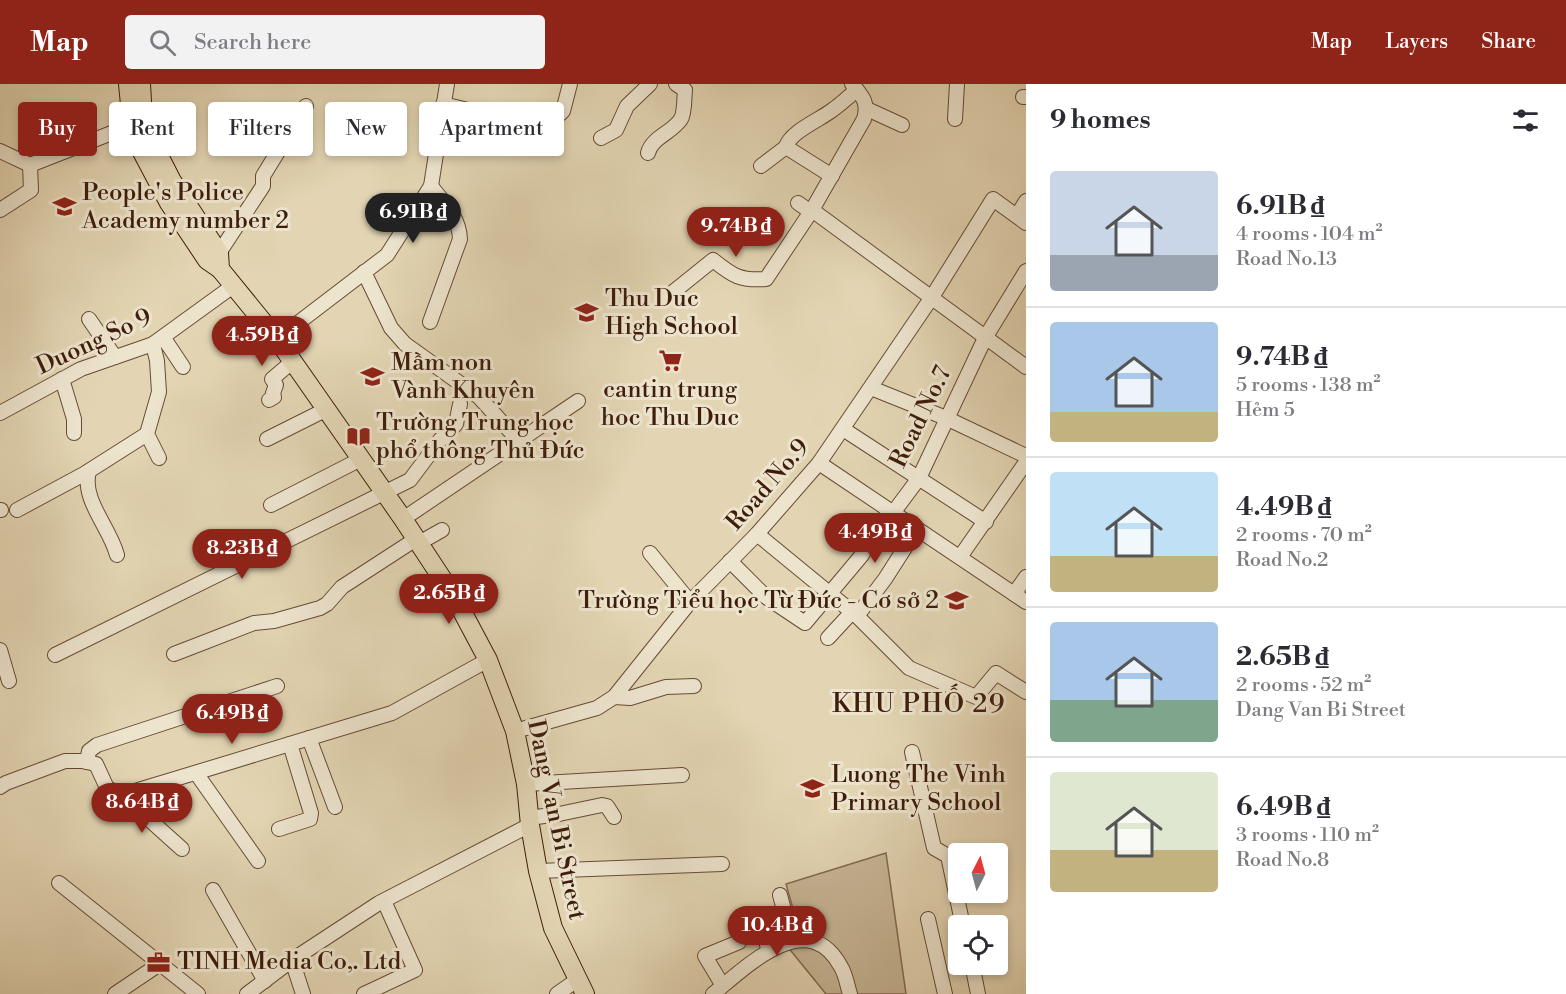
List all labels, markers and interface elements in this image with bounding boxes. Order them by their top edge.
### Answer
search box [125,15,545,69]
text: Map [30,25,89,60]
icon: search [146,26,179,59]
text: Search here [194,29,311,56]
text: Map [1311,29,1352,55]
text: Layers [1385,29,1448,55]
text: Share [1481,29,1536,55]
chip: Buy [18,102,97,156]
chip: Rent [109,102,196,156]
chip: Filters [208,102,313,156]
chip: New [325,102,407,156]
chip: Apartment [419,102,564,156]
text: 9 homes [1050,104,1151,136]
icon: filters [1509,104,1542,137]
place label: People's Police Academy number 2 [81,178,289,236]
text: 6.91B ₫ [1236,190,1324,222]
pin: 6.91B ₫ [358,193,468,244]
school or university icon: People's Police Academy number 2 [51,194,77,220]
icon: home [1098,195,1170,267]
text: 6.91B ₫ [379,200,447,225]
pin: 9.74B ₫ [681,207,791,258]
text: 9.74B ₫ [701,214,771,239]
text: 4 rooms · 104 m² [1236,222,1383,247]
text: Road No.13 [1236,247,1337,272]
place label: Thu Duc High School [605,284,738,342]
school or university icon: Thu Duc High School [574,300,600,326]
street label: Duong So 9 [31,302,157,382]
pin: 4.59B ₫ [207,316,317,367]
text: 4.59B ₫ [226,323,298,348]
text: 9.74B ₫ [1236,341,1328,373]
icon: home [1098,346,1170,418]
supermarket icon: cantin trung hoc Thu Duc [657,347,683,373]
place label: Mầm non Vành Khuyên [390,348,535,406]
street label: Road No.7 [884,361,958,473]
school or university icon: Mầm non Vành Khuyên [360,364,386,390]
text: 5 rooms · 138 m² [1236,373,1380,398]
place label: cantin trung hoc Thu Duc [601,375,739,433]
text: Hẻm 5 [1236,398,1295,423]
place label: Trường Trung học phổ thông Thủ Đức [376,408,585,466]
library icon: Trường Trung học phổ thông Thủ Đức [345,424,371,450]
street label: Road No.9 [720,433,816,537]
text: 4.49B ₫ [1236,491,1331,523]
icon: home [1098,496,1170,568]
pin: 4.49B ₫ [820,513,930,564]
text: 4.49B ₫ [838,520,912,545]
text: 2 rooms · 70 m² [1236,523,1372,548]
pin: 8.23B ₫ [187,529,297,580]
text: 8.23B ₫ [206,536,278,561]
text: Road No.2 [1236,548,1328,573]
pin: 2.65B ₫ [394,574,504,625]
text: 2.65B ₫ [413,581,485,606]
place label: Trường Tiểu học Từ Đức - Cơ sở 2 [578,586,939,616]
school or university icon: Trường Tiểu học Từ Đức - Cơ sở 2 [944,588,970,614]
text: 2.65B ₫ [1236,641,1329,673]
icon: home [1098,646,1170,718]
text: 2 rooms · 52 m² [1236,673,1371,698]
district label: KHU PHỐ 29 [832,683,1006,720]
pin: 6.49B ₫ [177,694,287,745]
text: Dang Van Bi Street [1236,698,1406,723]
text: 6.49B ₫ [196,701,268,726]
street label: Dang Van Bi Street [520,717,592,923]
place label: Luong The Vinh Primary School [831,760,1006,818]
school or university icon: Luong The Vinh Primary School [800,776,826,802]
pin: 8.64B ₫ [87,783,197,834]
text: 8.64B ₫ [105,790,179,815]
text: 6.49B ₫ [1236,791,1330,823]
icon: home [1098,796,1170,868]
text: 3 rooms · 110 m² [1236,823,1379,848]
north arrow [948,843,1008,903]
map controls [948,843,1008,975]
text: Road No.8 [1236,848,1329,873]
pin: 10.4B ₫ [722,906,832,957]
text: 10.4B ₫ [742,913,812,938]
button: locate [948,915,1008,975]
place label: TINH Media Co,. Ltd [177,947,402,977]
office icon: TINH Media Co,. Ltd [146,949,172,975]

